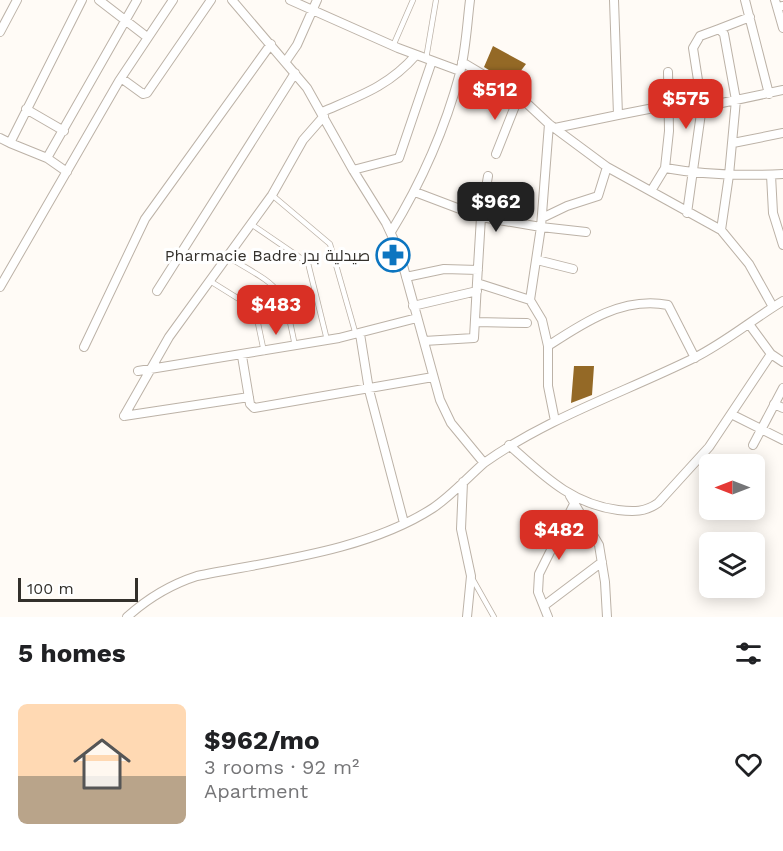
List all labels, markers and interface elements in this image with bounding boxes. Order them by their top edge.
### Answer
pin: $512 [459,70,531,121]
text: $512 [472,77,518,101]
pin: $575 [650,79,722,130]
text: $575 [662,86,710,110]
pin: $962 [460,182,532,233]
text: $962 [471,189,521,213]
pharmacy icon: Pharmacie Badre صيدلية بدر [375,237,411,273]
place label: Pharmacie Badre صيدلية بدر [165,246,370,265]
pin: $483 [240,285,312,336]
text: $483 [251,292,301,316]
north arrow [699,454,765,520]
map controls [699,454,765,598]
pin: $482 [523,510,595,561]
text: $482 [534,517,584,541]
button: layers [699,532,765,598]
scale bar [18,575,138,602]
text: 100 m [27,579,74,598]
icon: filters [732,637,765,670]
text: 5 homes [18,638,126,668]
text: $962/mo [204,725,320,755]
icon: home [66,728,138,800]
icon: heart [732,748,765,781]
text: 3 rooms · 92 m² [204,755,359,779]
text: Apartment [204,779,308,803]

